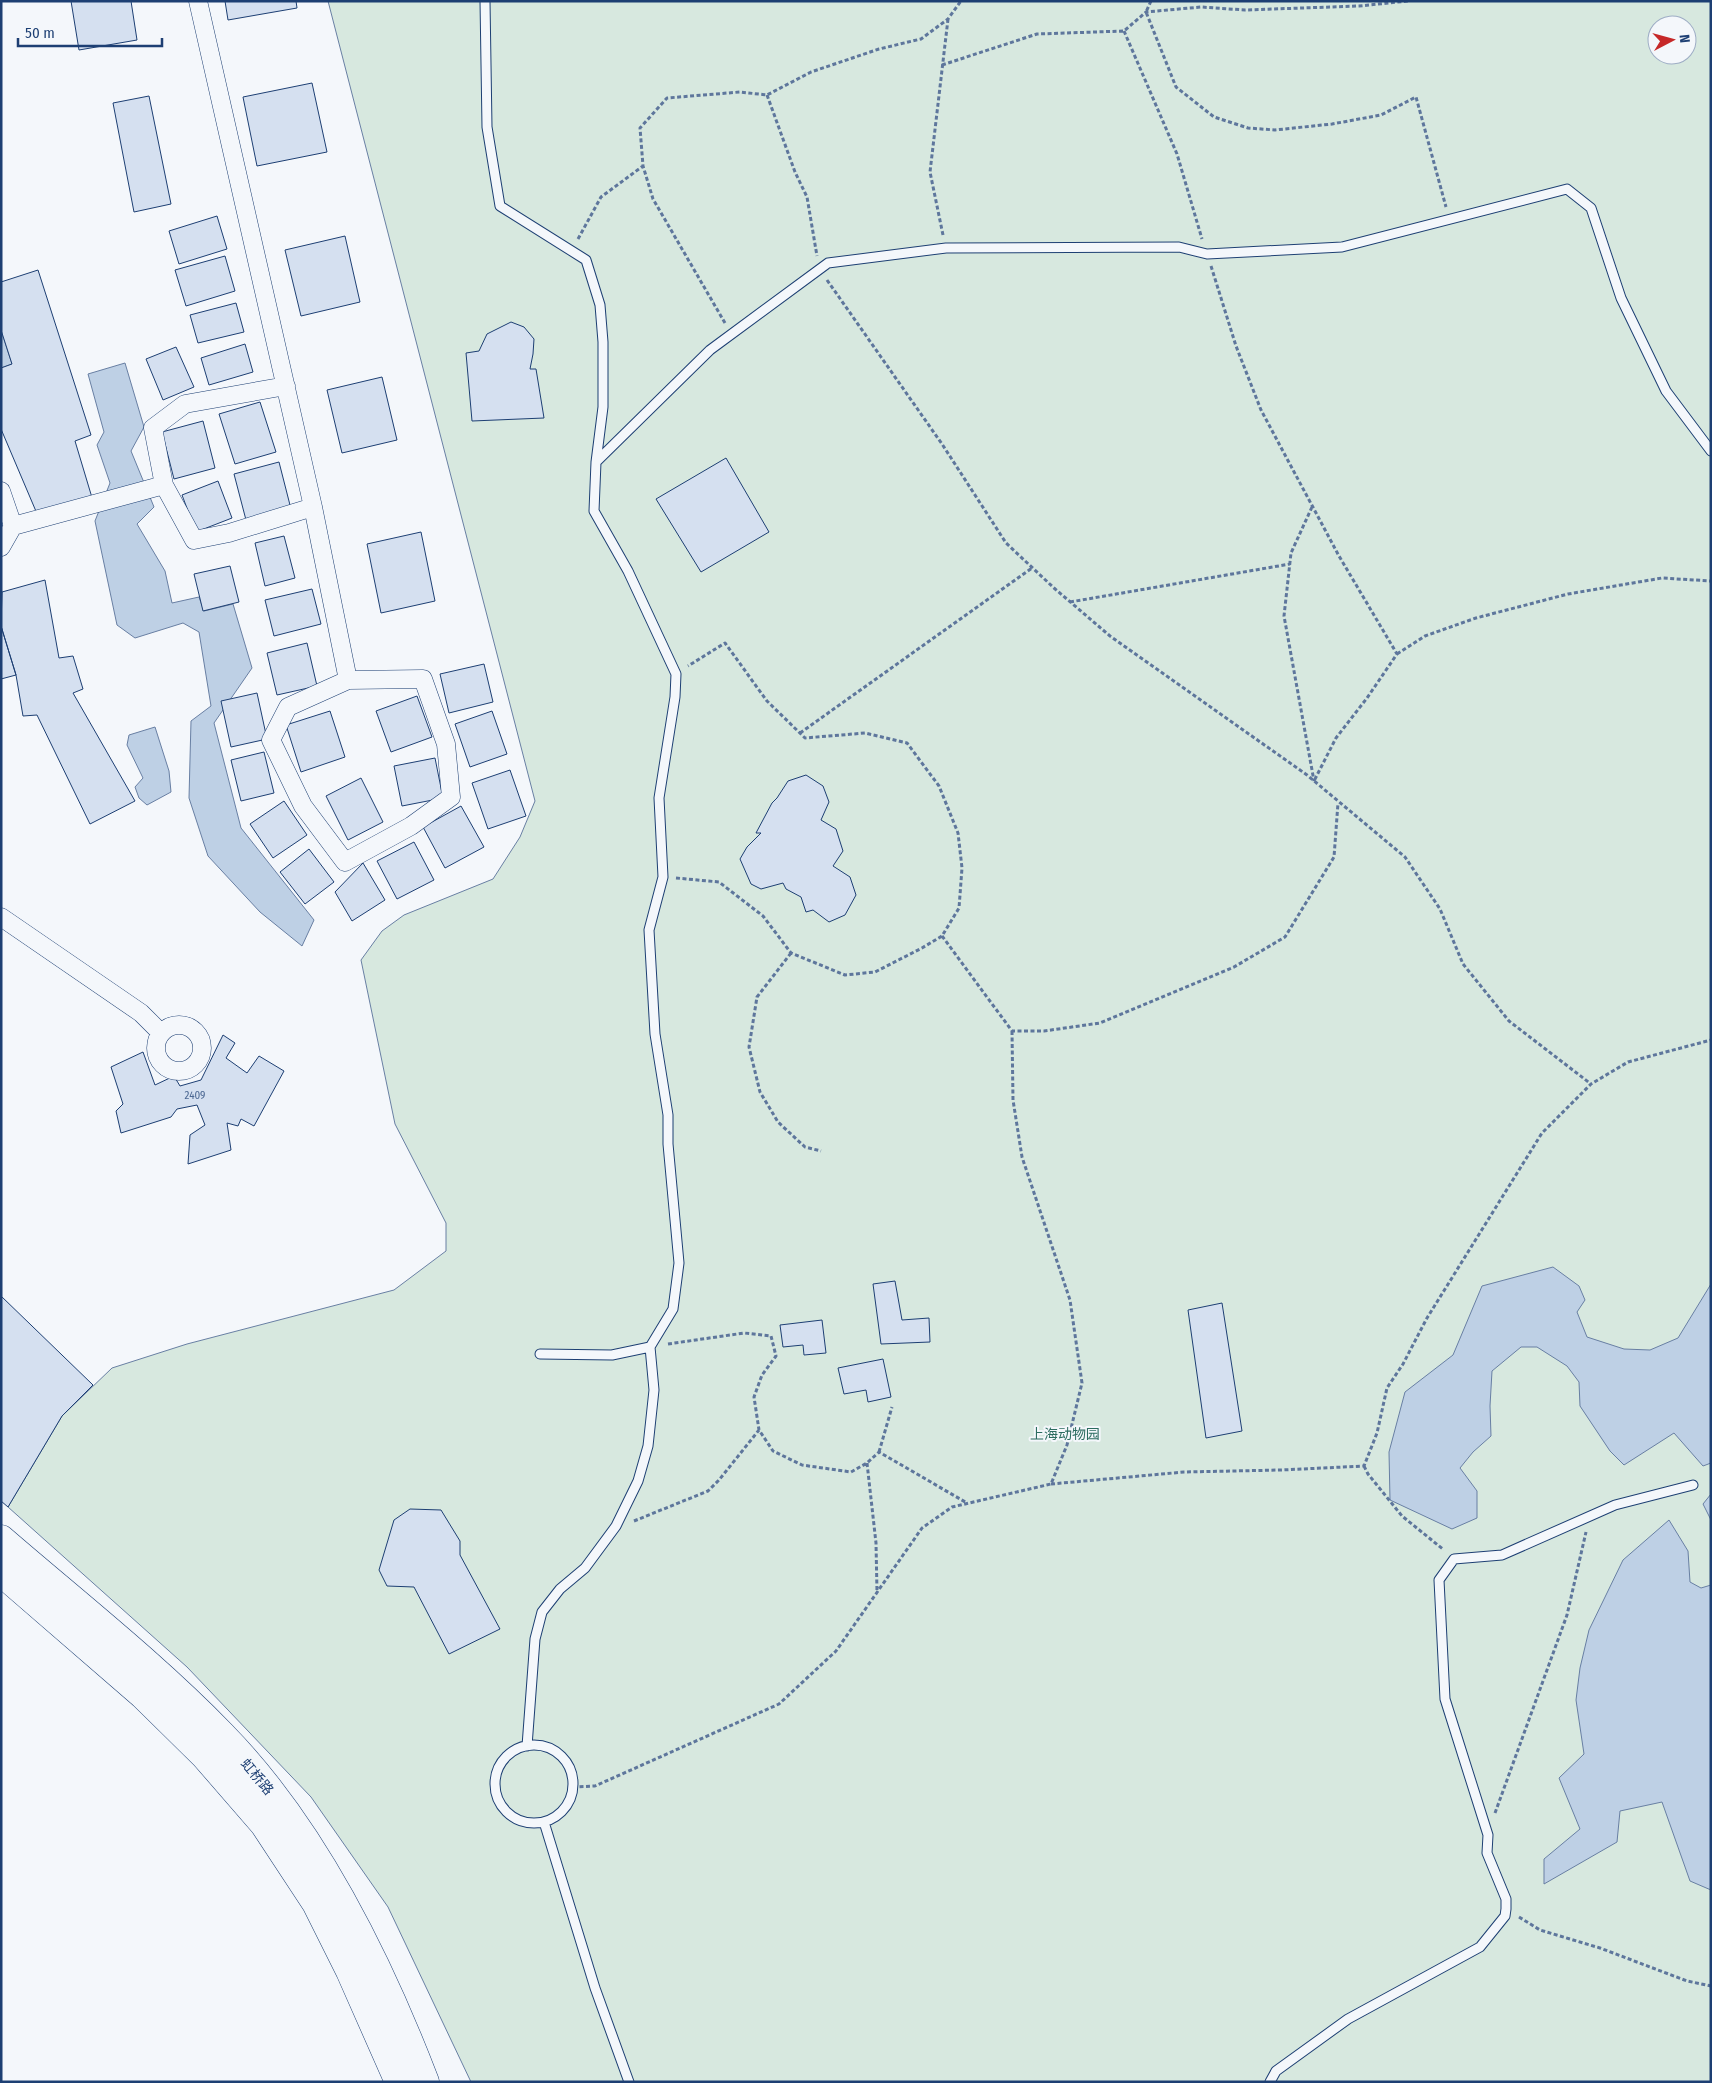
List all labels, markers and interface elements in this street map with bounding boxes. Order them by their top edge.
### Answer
scale bar [18,15,161,47]
north arrow [1647,15,1697,65]
text: 50 m [25,24,55,42]
text: N [1676,34,1693,44]
house number: 2409 [185,1089,205,1102]
park label: 上海动物园 [1030,1426,1100,1443]
street label: 虹桥路 [237,1755,277,1799]

